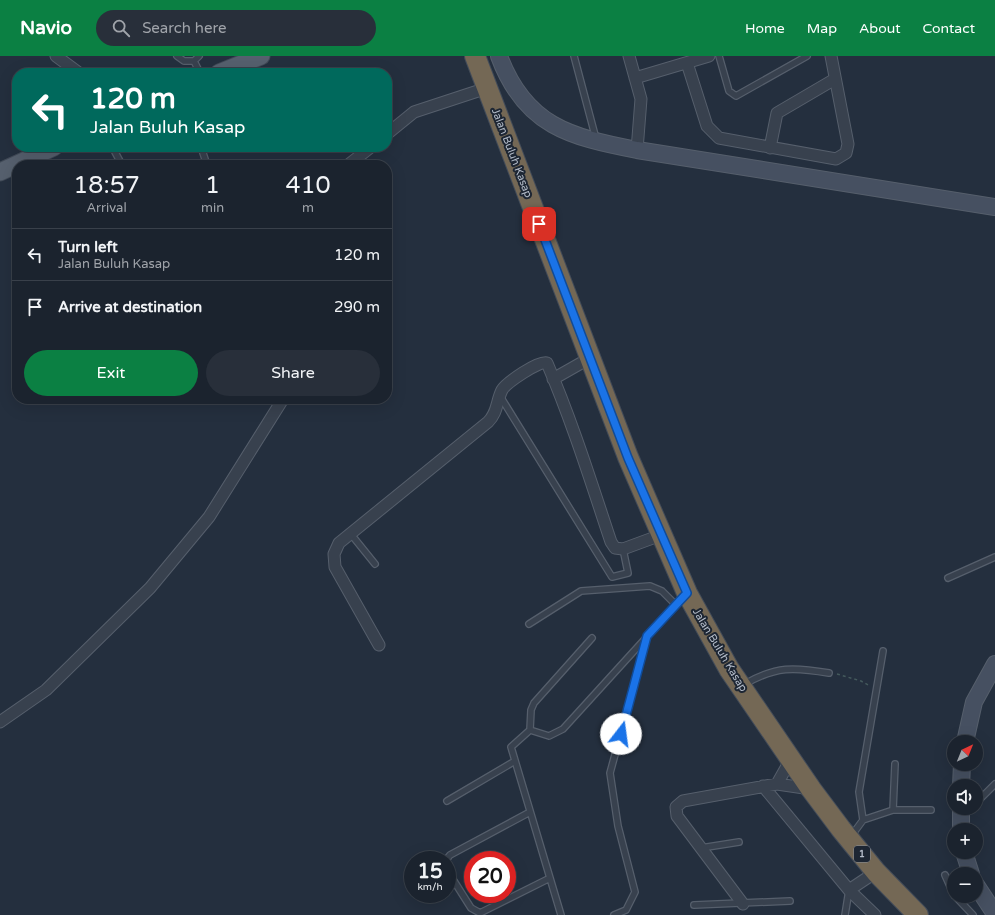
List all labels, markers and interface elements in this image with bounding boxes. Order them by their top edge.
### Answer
search box [96,10,376,46]
text: Navio [20,17,72,39]
icon: search [110,17,132,39]
text: Search here [142,19,226,37]
text: Home [745,20,785,37]
text: Map [807,20,837,37]
text: About [859,20,901,37]
text: Contact [923,20,975,37]
text: 120 m [90,82,176,116]
icon: left [24,84,76,136]
street label: Jalan Buluh Kasap [489,106,535,200]
text: Jalan Buluh Kasap [90,116,245,138]
text: 18:57 [73,171,140,200]
text: 1 [205,171,220,200]
text: 410 [285,171,331,200]
text: Arrival [86,200,127,216]
text: min [201,200,224,216]
text: m [302,200,314,216]
pin [522,207,556,241]
icon: arrive [528,213,550,235]
text: Turn left [58,238,118,256]
icon: left [24,244,46,266]
text: 120 m [334,246,380,264]
text: Jalan Buluh Kasap [58,256,170,272]
icon: arrive [24,296,46,318]
text: Arrive at destination [58,298,202,316]
text: 290 m [334,298,380,316]
button: Exit [24,350,198,396]
button: Share [206,350,380,396]
street label: Jalan Buluh Kasap [690,606,750,694]
position arrow [600,713,642,755]
north arrow [947,735,983,771]
map controls [947,735,983,903]
button: sound [947,779,983,815]
button: + [947,823,983,859]
road number: 1 [854,846,870,862]
speed limit sign: 20 [464,851,516,903]
text: 15 [417,860,443,884]
button: − [947,867,983,903]
text: km/h [417,881,443,893]

